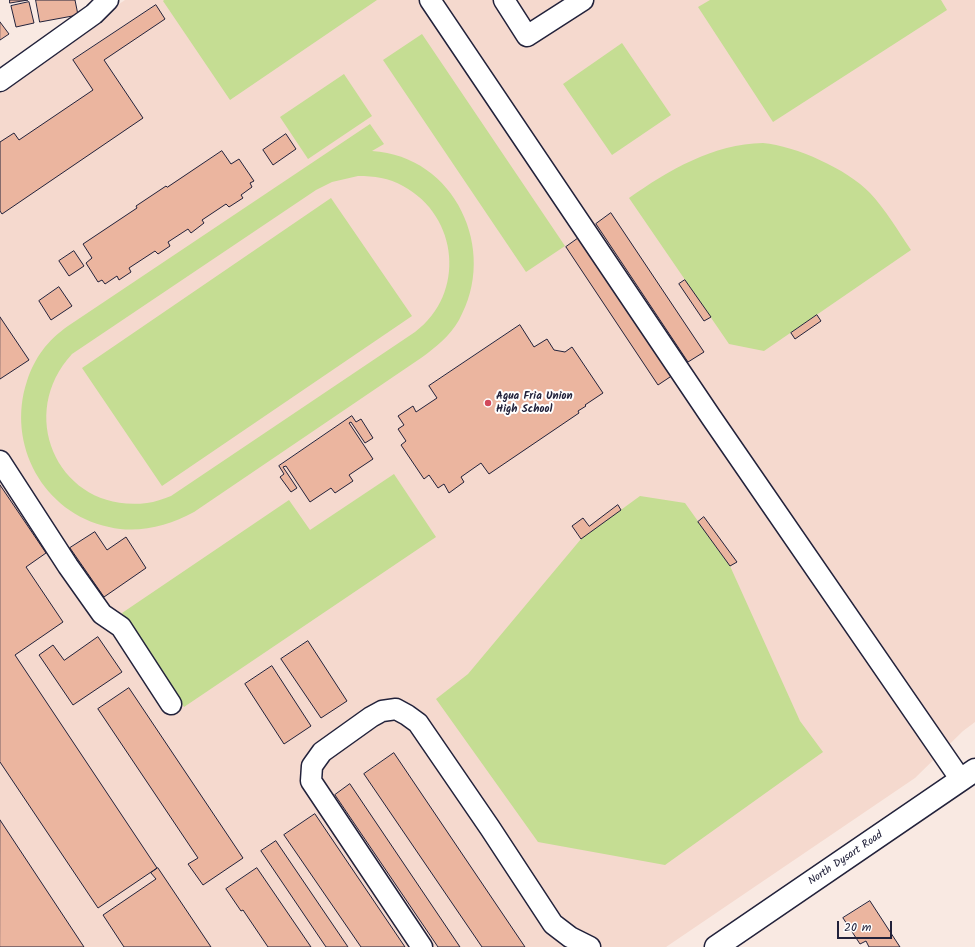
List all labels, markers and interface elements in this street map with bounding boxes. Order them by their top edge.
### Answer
place label: Agua Fria Union High School [496,390,573,416]
marker: Agua Fria Union High School [483,398,493,408]
street label: North Dysart Road [806,829,886,889]
scale bar [839,913,894,939]
text: 20 m [844,918,871,937]

